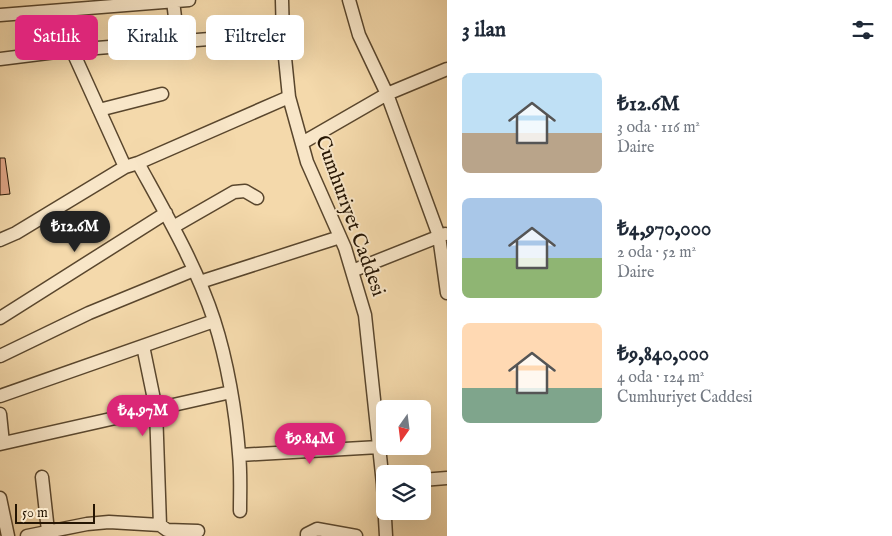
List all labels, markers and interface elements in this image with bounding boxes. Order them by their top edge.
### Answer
chip: Satılık [15,15,98,60]
chip: Kiralık [108,15,196,60]
chip: Filtreler [206,15,304,60]
icon: filters [849,16,877,44]
text: 3 ilan [462,17,506,44]
text: ₺12.6M [617,91,680,118]
icon: home [502,93,562,153]
text: 3 oda · 116 m² [617,118,700,138]
street label: Cumhuriyet Caddesi [309,132,391,300]
text: Daire [617,138,654,158]
pin: ₺12.6M [34,210,116,253]
text: ₺4,970,000 [617,216,711,243]
text: ₺12.6M [51,217,99,237]
icon: home [502,218,562,278]
text: 2 oda · 52 m² [617,243,696,263]
text: Daire [617,263,654,283]
text: ₺9,840,000 [617,341,709,368]
icon: home [502,343,562,403]
text: 4 oda · 124 m² [617,368,705,388]
text: Cumhuriyet Caddesi [617,388,753,408]
pin: ₺4.97M [102,394,184,437]
north arrow [376,400,431,455]
map controls [376,400,431,520]
text: ₺4.97M [118,401,168,421]
pin: ₺9.84M [269,422,351,465]
text: ₺9.84M [286,429,334,449]
button: layers [376,465,431,520]
scale bar [15,501,95,524]
text: 50 m [22,504,48,522]

